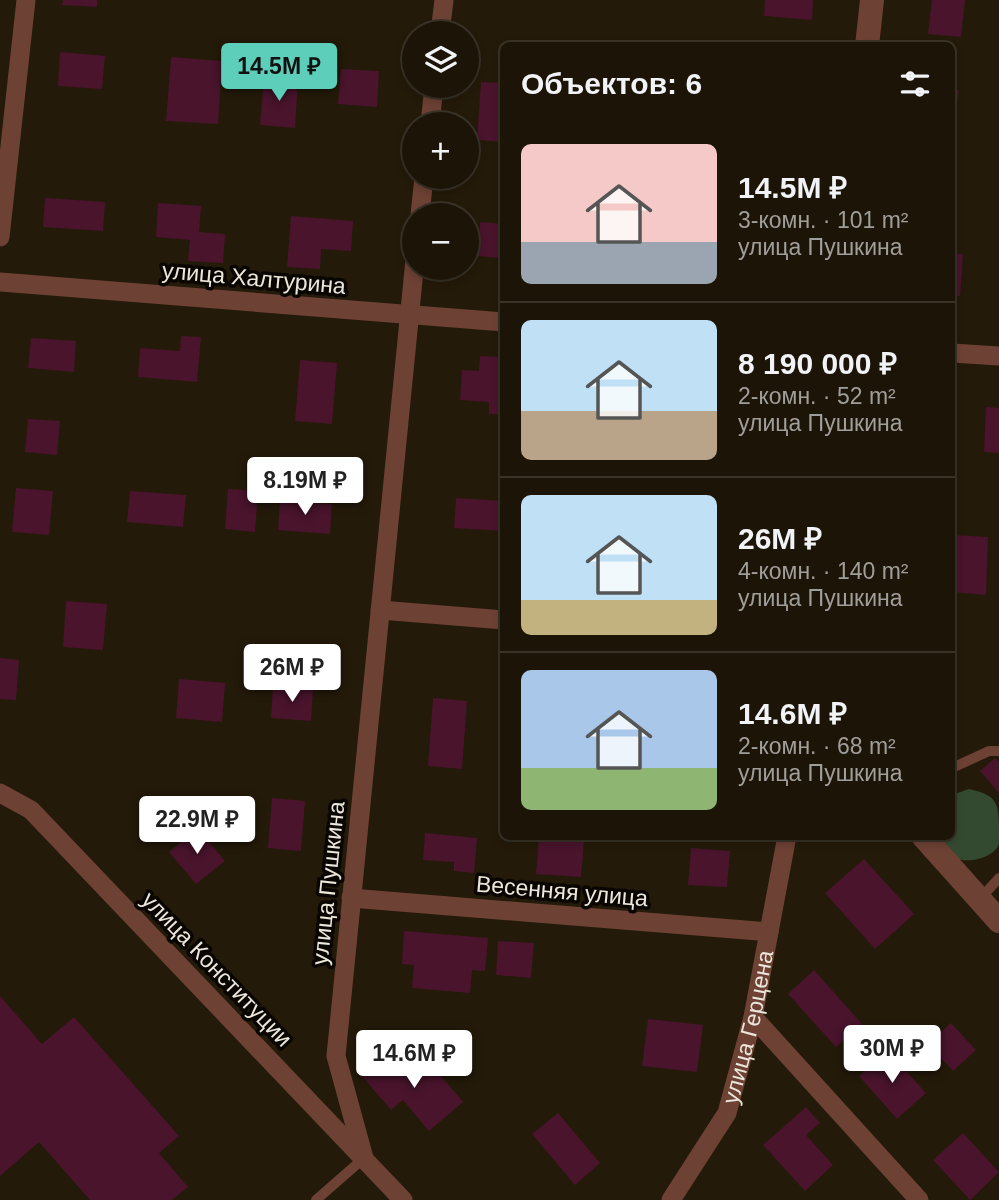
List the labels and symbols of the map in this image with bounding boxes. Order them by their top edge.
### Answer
pin: 14.5M ₽ [214,43,344,103]
street label: улица Халтурина [161,257,347,299]
pin: 8.19M ₽ [240,458,370,517]
pin: 26M ₽ [243,644,341,704]
pin: 22.9M ₽ [132,796,262,856]
street label: улица Пушкина [306,800,350,966]
street label: Весенняя улица [475,871,649,911]
street label: улица Конституции [137,886,297,1052]
street label: улица Герцена [717,948,778,1107]
pin: 30M ₽ [843,1026,941,1085]
pin: 14.6M ₽ [349,1030,479,1090]

